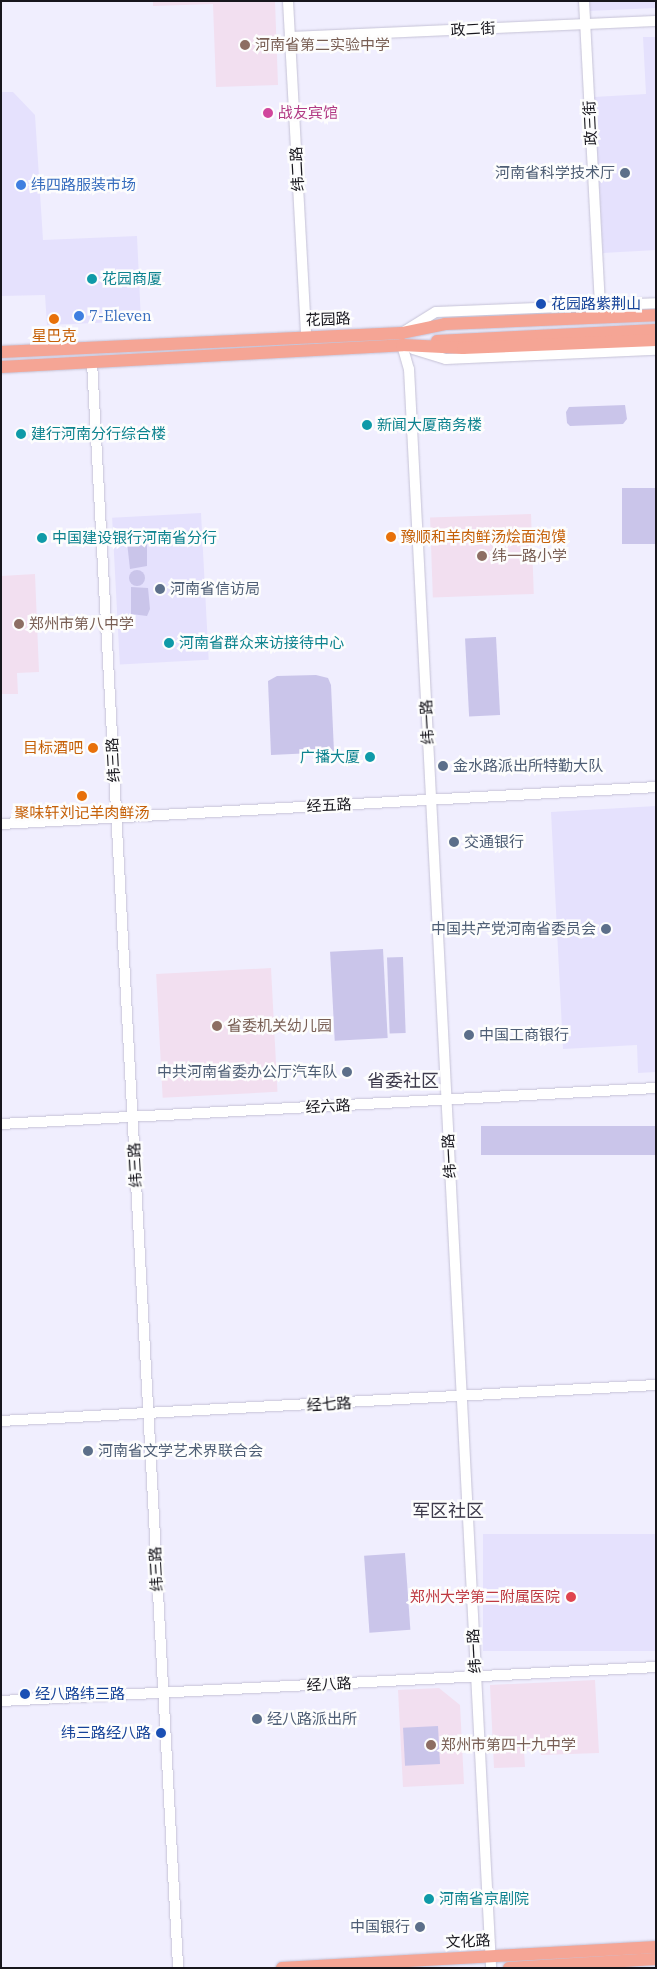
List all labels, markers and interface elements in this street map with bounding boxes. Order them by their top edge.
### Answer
street label: 政二街 [450,19,496,39]
place label: 河南省第二实验中学 [255,36,390,54]
marker: 河南省第二实验中学 [239,39,251,51]
street label: 政三街 [580,100,600,146]
place label: 战友宾馆 [278,104,338,122]
marker: 战友宾馆 [262,107,274,119]
street label: 纬二路 [287,146,307,192]
place label: 河南省科学技术厅 [495,164,615,182]
marker: 河南省科学技术厅 [619,167,631,179]
place label: 纬四路服装市场 [31,176,136,194]
marker: 纬四路服装市场 [15,179,27,191]
place label: 花园商厦 [102,270,162,288]
marker: 花园商厦 [86,273,98,285]
place label: 花园路紫荆山 [551,295,641,313]
marker: 花园路紫荆山 [535,298,547,310]
place label: 7-Eleven [89,307,152,325]
street label: 花园路 [305,309,351,329]
marker: 7-Eleven [73,310,85,322]
marker: 星巴克 [48,313,60,325]
place label: 星巴克 [32,327,76,345]
place label: 新闻大厦商务楼 [377,416,482,434]
marker: 新闻大厦商务楼 [361,419,373,431]
place label: 建行河南分行综合楼 [31,425,166,443]
marker: 建行河南分行综合楼 [15,428,27,440]
place label: 豫顺和羊肉鲜汤烩面泡馍 [401,528,566,546]
place label: 中国建设银行河南省分行 [52,529,217,547]
marker: 豫顺和羊肉鲜汤烩面泡馍 [385,531,397,543]
marker: 中国建设银行河南省分行 [36,532,48,544]
place label: 纬一路小学 [492,547,567,565]
marker: 纬一路小学 [476,550,488,562]
place label: 河南省信访局 [170,580,260,598]
marker: 河南省信访局 [154,583,166,595]
place label: 郑州市第八中学 [29,615,134,633]
marker: 郑州市第八中学 [13,618,25,630]
place label: 河南省群众来访接待中心 [179,634,344,652]
marker: 河南省群众来访接待中心 [163,637,175,649]
street label: 纬一路 [417,699,437,745]
street label: 纬三路 [103,737,123,783]
place label: 目标酒吧 [23,739,83,757]
marker: 目标酒吧 [87,742,99,754]
place label: 广播大厦 [300,748,360,766]
marker: 广播大厦 [364,751,376,763]
place label: 金水路派出所特勤大队 [453,757,603,775]
marker: 金水路派出所特勤大队 [437,760,449,772]
marker: 聚味轩刘记羊肉鲜汤 [76,790,88,802]
street label: 经五路 [306,795,352,815]
place label: 聚味轩刘记羊肉鲜汤 [15,804,149,822]
place label: 交通银行 [464,833,524,851]
marker: 交通银行 [448,836,460,848]
place label: 中国共产党河南省委员会 [431,920,596,938]
marker: 中国共产党河南省委员会 [600,923,612,935]
place label: 省委机关幼儿园 [227,1017,332,1035]
marker: 省委机关幼儿园 [211,1020,223,1032]
place label: 中国工商银行 [479,1026,569,1044]
marker: 中国工商银行 [463,1029,475,1041]
place label: 中共河南省委办公厅汽车队 [157,1063,337,1081]
marker: 中共河南省委办公厅汽车队 [341,1066,353,1078]
district label: 省委社区 [367,1070,439,1092]
street label: 经六路 [305,1096,351,1116]
street label: 纬一路 [439,1133,459,1179]
street label: 纬三路 [125,1142,145,1188]
street label: 经七路 [306,1394,352,1414]
place label: 河南省文学艺术界联合会 [98,1442,263,1460]
marker: 河南省文学艺术界联合会 [82,1445,94,1457]
district label: 军区社区 [412,1500,484,1522]
street label: 纬三路 [146,1546,166,1592]
place label: 郑州大学第二附属医院 [410,1588,560,1606]
marker: 郑州大学第二附属医院 [564,1590,578,1604]
street label: 纬一路 [464,1628,484,1674]
street label: 经八路 [306,1674,352,1694]
place label: 经八路纬三路 [35,1685,125,1703]
marker: 经八路纬三路 [19,1688,31,1700]
place label: 经八路派出所 [267,1710,357,1728]
marker: 经八路派出所 [251,1713,263,1725]
place label: 纬三路经八路 [61,1724,151,1742]
marker: 纬三路经八路 [155,1727,167,1739]
place label: 郑州市第四十九中学 [441,1736,576,1754]
marker: 郑州市第四十九中学 [425,1739,437,1751]
place label: 河南省京剧院 [439,1890,529,1908]
marker: 河南省京剧院 [423,1893,435,1905]
place label: 中国银行 [350,1918,410,1936]
marker: 中国银行 [414,1921,426,1933]
street label: 文化路 [445,1931,491,1951]

